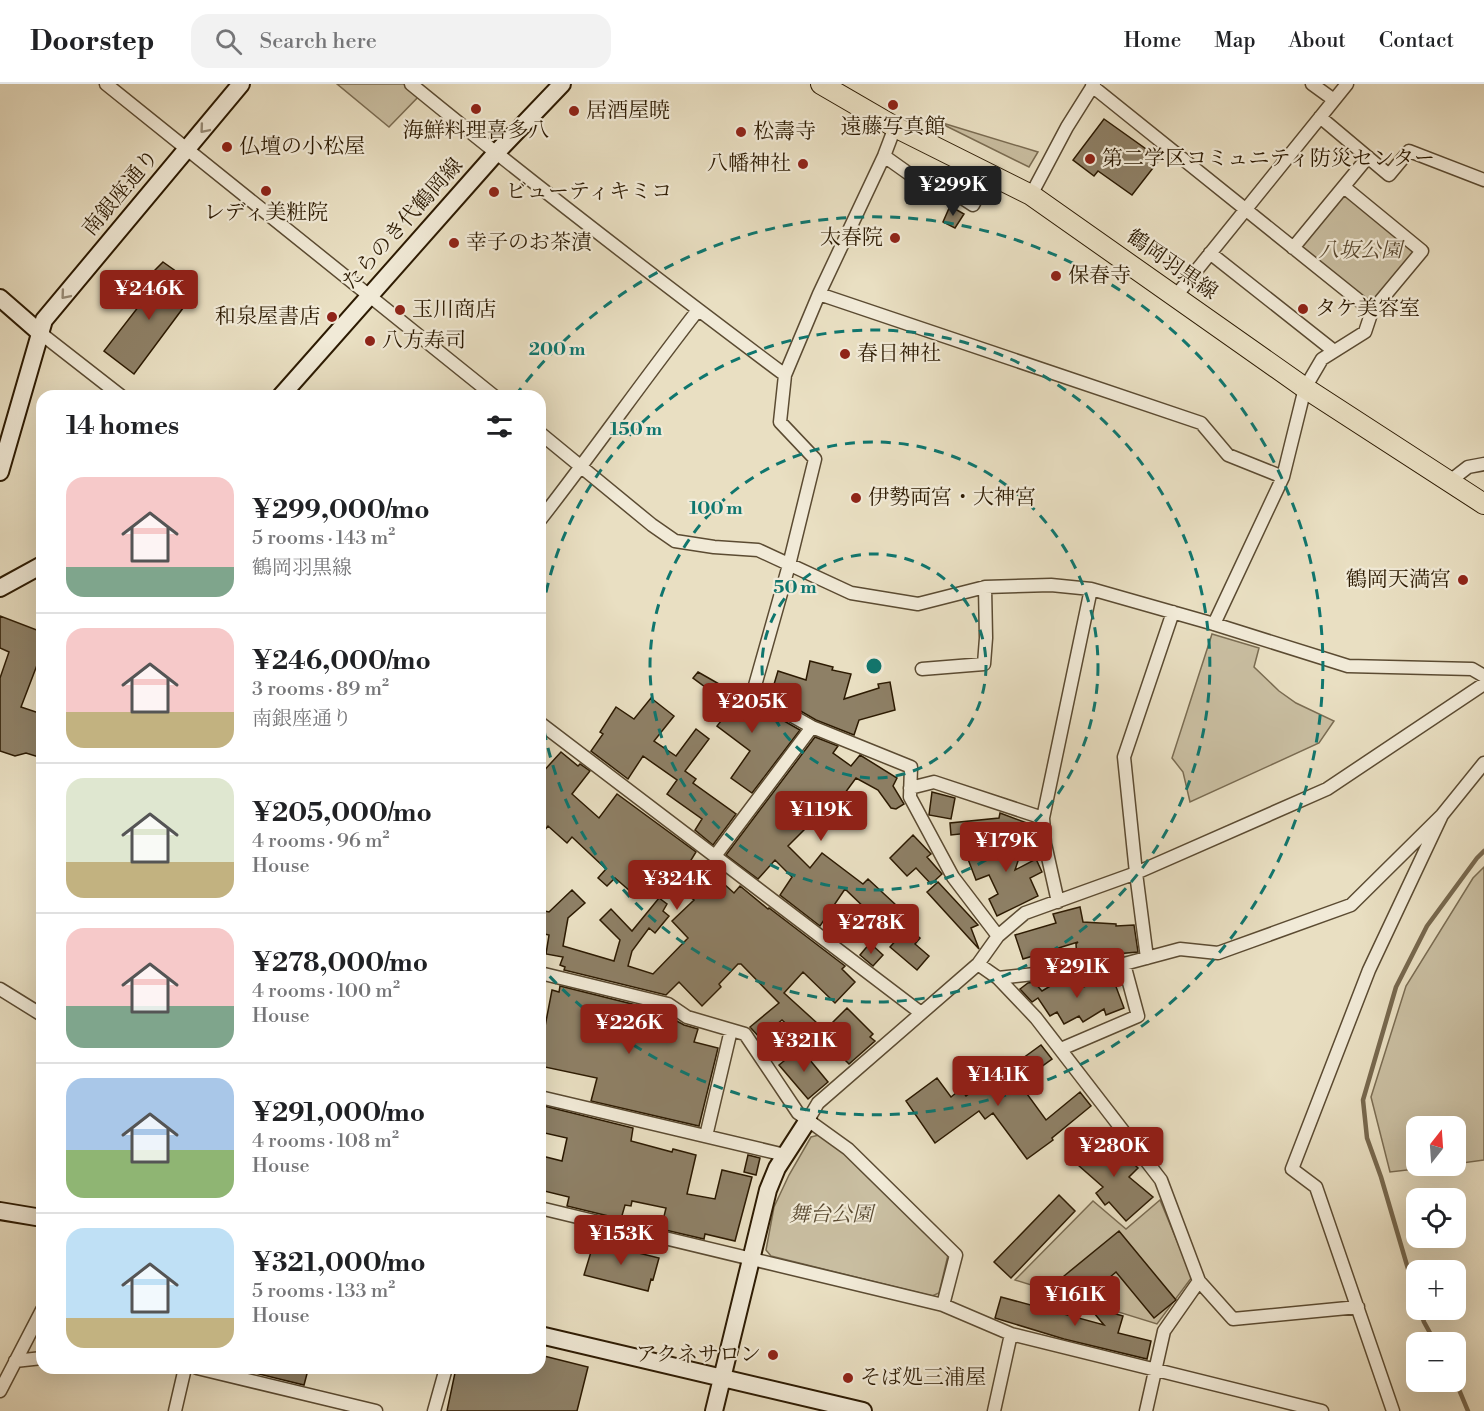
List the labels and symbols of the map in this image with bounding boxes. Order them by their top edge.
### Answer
place label: 居酒屋暁 [586,98,670,124]
marker: 遠藤写真館 [886,98,900,112]
marker: 海鮮料理喜多八 [469,102,483,116]
marker: 居酒屋暁 [567,104,581,118]
place label: 遠藤写真館 [841,114,946,140]
place label: 海鮮料理喜多八 [403,118,550,144]
place label: 松壽寺 [753,119,816,145]
one-way arrow [200,122,211,133]
marker: 松壽寺 [734,125,748,139]
place label: 仏壇の小松屋 [239,134,365,160]
marker: 仏壇の小松屋 [220,140,234,154]
street label: 南銀座通り [77,144,165,242]
place label: 第二学区コミュニティ防災センター [1102,146,1435,172]
place label: 八幡神社 [707,151,791,177]
marker: 第二学区コミュニティ防災センター [1083,152,1097,166]
street label: たらのき代鶴岡線 [337,153,469,295]
marker: 八幡神社 [796,157,810,171]
pin: ¥299K [911,166,995,217]
place label: ビューティキミコ [506,179,672,205]
marker: レディ美粧院 [259,184,273,198]
marker: ビューティキミコ [487,185,501,199]
place label: レディ美粧院 [204,200,328,226]
street label: 鶴岡羽黒線 [1122,224,1222,306]
place label: 太春院 [820,225,883,251]
place label: 幸子のお茶漬 [466,230,592,256]
marker: 太春院 [888,231,902,245]
marker: 幸子のお茶漬 [447,236,461,250]
park label: 八坂公園 [1318,238,1405,264]
place label: 保春寺 [1068,263,1131,289]
marker: 保春寺 [1049,269,1063,283]
pin: ¥246K [107,270,191,321]
one-way arrow [61,288,72,299]
place label: タケ美容室 [1315,296,1420,322]
place label: 玉川商店 [412,297,496,323]
marker: タケ美容室 [1296,302,1310,316]
marker: 玉川商店 [393,303,407,317]
place label: 和泉屋書店 [215,304,320,330]
marker: 和泉屋書店 [325,310,339,324]
place label: 八方寿司 [382,328,466,354]
marker: 八方寿司 [363,334,377,348]
text: 200 m [529,338,586,361]
place label: 春日神社 [857,341,941,367]
marker: 春日神社 [838,347,852,361]
text: 150 m [610,418,663,441]
place label: 伊勢両宮・大神宮 [868,485,1036,511]
marker: 伊勢両宮・大神宮 [849,491,863,505]
text: 100 m [689,497,743,520]
place label: 鶴岡天満宮 [1346,567,1451,593]
marker: 鶴岡天満宮 [1456,573,1470,587]
text: 50 m [773,576,817,599]
centre of rings [864,656,884,676]
pin: ¥205K [710,683,794,734]
pin: ¥119K [779,791,863,842]
pin: ¥179K [964,822,1048,873]
pin: ¥324K [635,860,719,911]
pin: ¥278K [829,904,913,955]
pin: ¥291K [1035,948,1119,999]
pin: ¥226K [587,1004,671,1055]
pin: ¥321K [762,1022,846,1073]
pin: ¥141K [956,1056,1040,1107]
north arrow [1406,1116,1466,1176]
pin: ¥280K [1072,1127,1156,1178]
park label: 舞台公園 [789,1202,876,1228]
pin: ¥153K [579,1215,663,1266]
pin: ¥161K [1033,1276,1117,1327]
place label: アクネサロン [636,1342,761,1368]
marker: アクネサロン [766,1348,780,1362]
place label: そば処三浦屋 [860,1365,986,1391]
marker: そば処三浦屋 [841,1371,855,1385]

